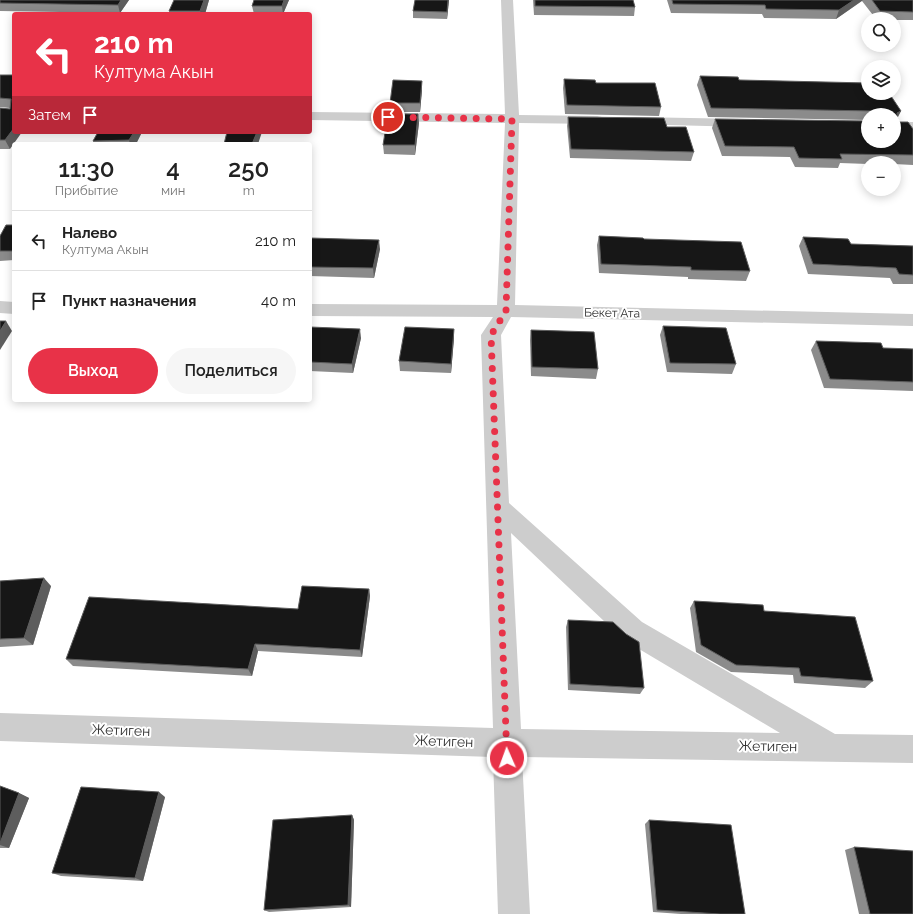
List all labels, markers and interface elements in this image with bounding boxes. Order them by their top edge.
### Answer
map controls [861,12,901,196]
button: search [861,12,901,52]
text: 210 m [94,27,174,60]
icon: left [28,28,80,80]
button: layers [861,60,901,100]
text: Култума Акын [94,61,214,82]
pin [371,100,405,134]
icon: arrive [79,104,101,126]
text: Затем [28,106,71,124]
icon: arrive [377,106,399,128]
button: + [861,108,901,148]
text: 11:30 [59,154,114,183]
text: 4 [166,154,180,183]
text: 250 [228,154,269,183]
button: − [861,156,901,196]
text: Прибытие [55,183,118,198]
text: мин [161,183,185,198]
text: m [243,183,255,198]
text: Налево [62,224,117,242]
icon: left [28,230,50,252]
text: 210 m [255,232,296,250]
text: Култума Акын [62,242,149,257]
icon: arrive [28,290,50,312]
text: Пункт назначения [62,292,196,310]
text: 40 m [261,292,296,310]
street label: Бекет Ата [584,306,640,320]
button: Выход [28,348,158,394]
button: Поделиться [166,348,296,394]
street label: Жетиген [91,721,151,739]
street label: Жетиген [414,732,474,750]
position arrow [486,737,528,779]
street label: Жетиген [739,737,797,755]

